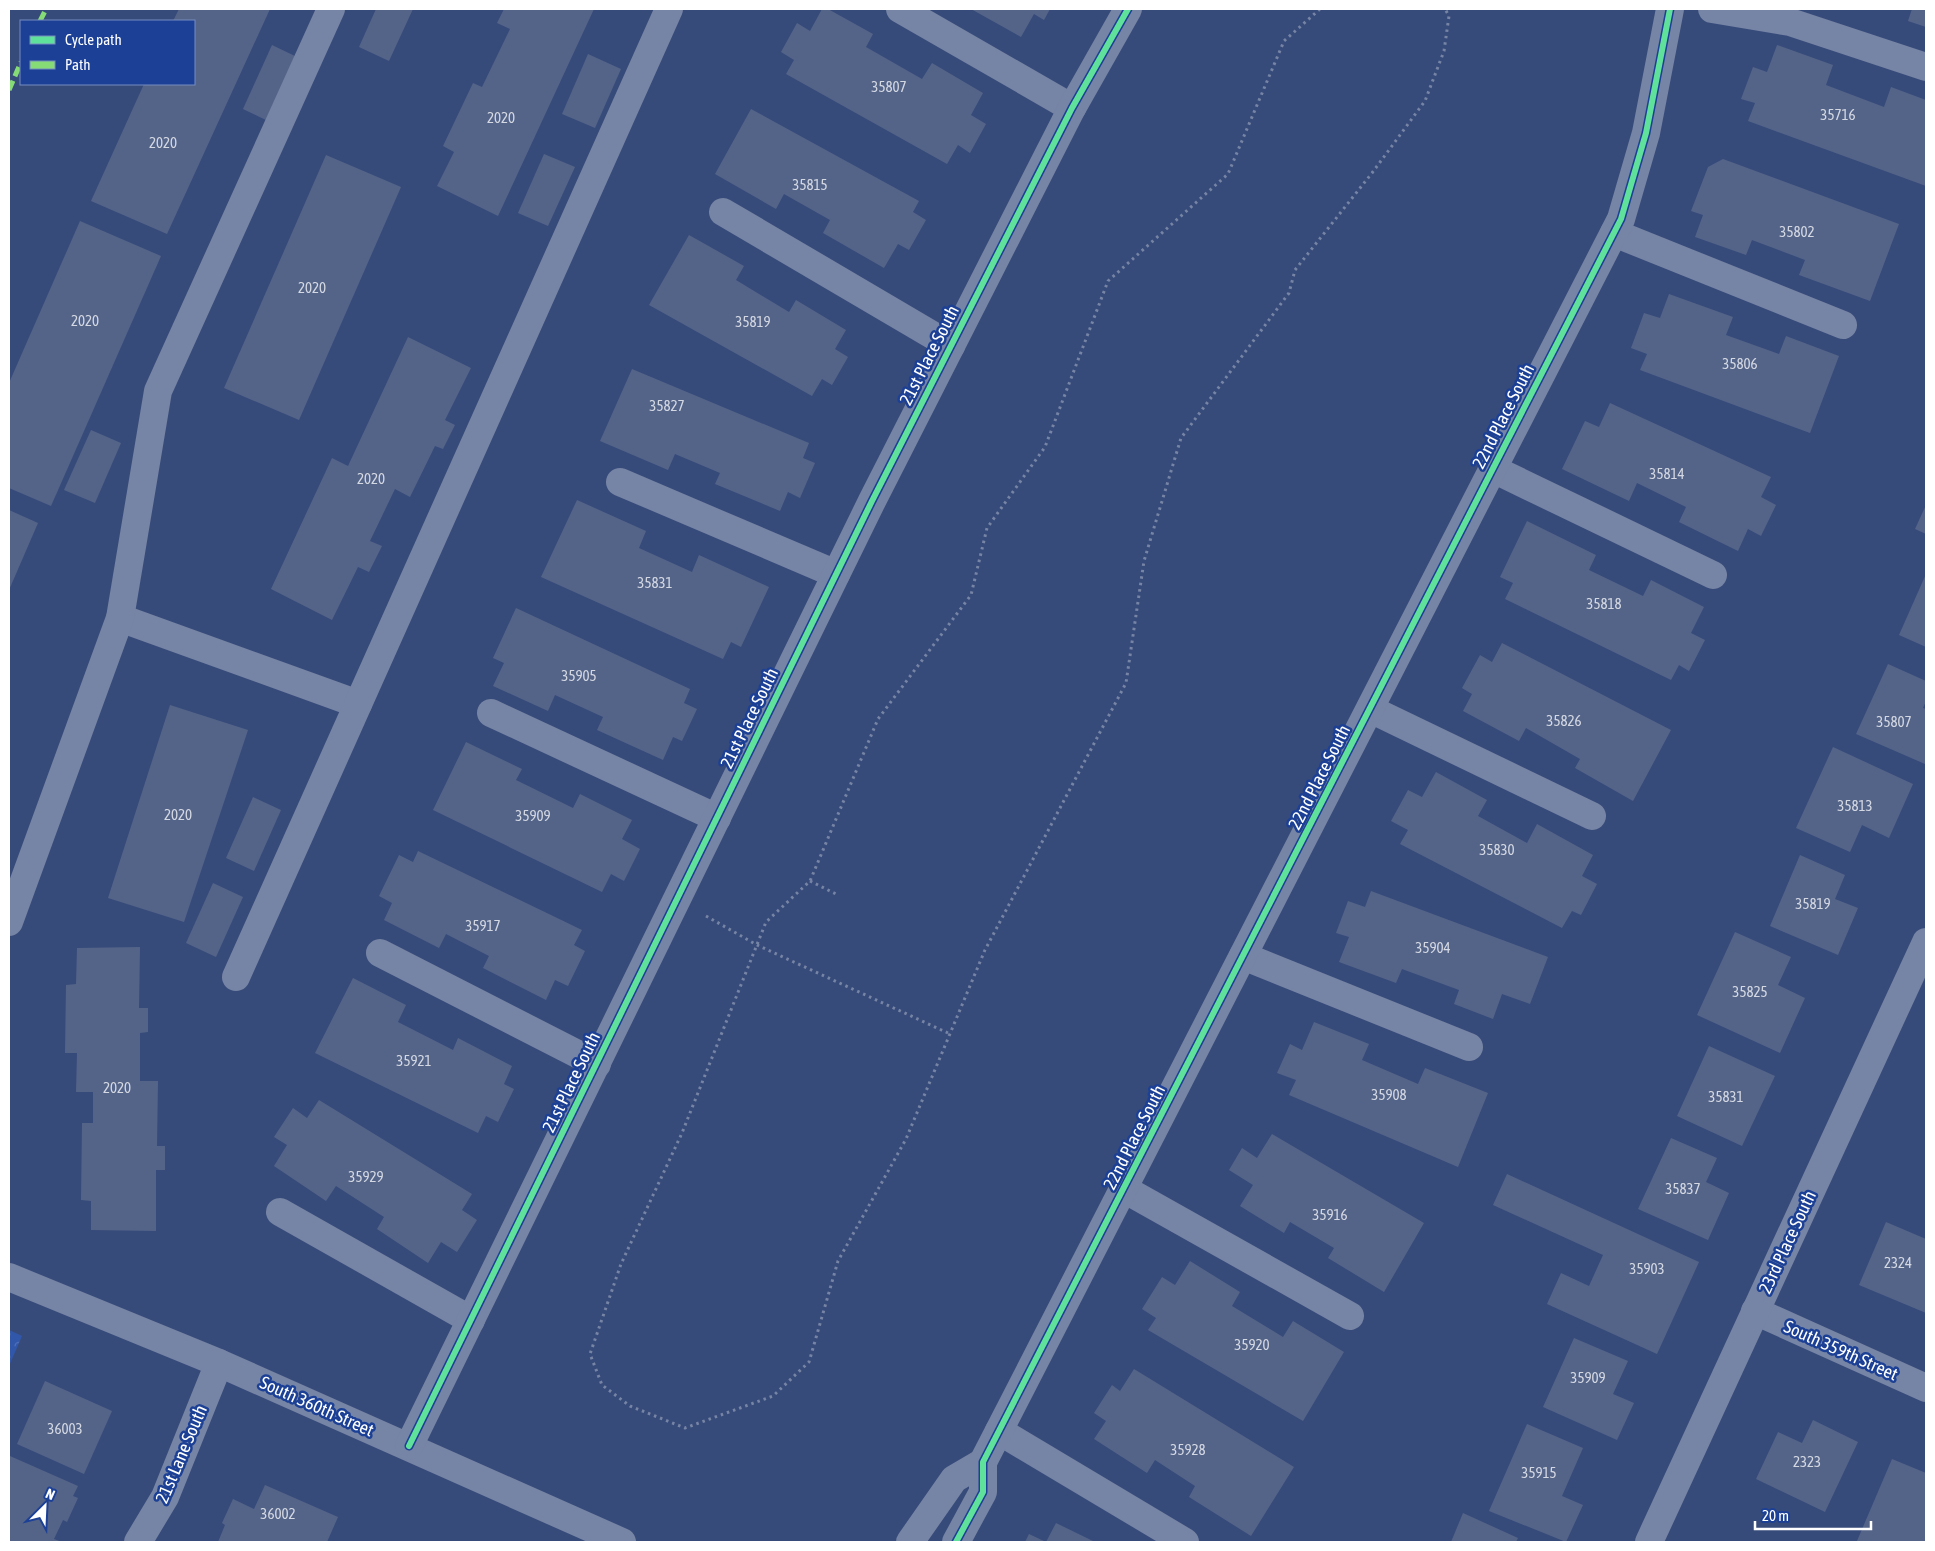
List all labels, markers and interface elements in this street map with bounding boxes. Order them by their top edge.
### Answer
legend [20,20,195,85]
text: Cycle path [65,31,122,48]
text: Path [65,56,91,73]
house number: 35807 [871,78,907,95]
house number: 35716 [1820,106,1856,123]
house number: 2020 [487,109,515,126]
house number: 2020 [149,134,177,151]
house number: 35815 [792,176,828,193]
house number: 35802 [1779,223,1815,240]
house number: 2020 [298,279,326,296]
street label: 21st Place South [895,302,963,408]
house number: 2020 [71,312,99,329]
house number: 35819 [735,313,771,330]
house number: 35806 [1722,355,1758,372]
street label: 22nd Place South [1468,360,1538,472]
house number: 35827 [649,397,685,414]
house number: 35814 [1649,465,1685,482]
house number: 2020 [357,470,385,487]
house number: 35831 [637,574,673,591]
house number: 35818 [1586,595,1622,612]
street label: 21st Place South [716,664,782,772]
house number: 35905 [561,667,597,684]
house number: 35826 [1546,712,1582,729]
house number: 35807 [1876,713,1912,730]
street label: 22nd Place South [1284,721,1354,833]
house number: 35813 [1837,797,1873,814]
house number: 2020 [164,806,192,823]
house number: 35909 [515,807,551,824]
house number: 35830 [1479,841,1515,858]
house number: 35819 [1795,895,1831,912]
house number: 35917 [465,917,501,934]
house number: 35904 [1415,939,1451,956]
house number: 35825 [1732,983,1768,1000]
street label: 21st Place South [538,1028,604,1136]
house number: 35921 [396,1052,432,1069]
house number: 2020 [103,1079,131,1096]
street label: 22nd Place South [1099,1081,1169,1193]
house number: 35908 [1371,1086,1407,1103]
house number: 35831 [1708,1088,1744,1105]
house number: 35929 [348,1168,384,1185]
house number: 35837 [1665,1180,1701,1197]
street label: 23rd Place South [1754,1187,1820,1297]
house number: 35916 [1312,1206,1348,1223]
house number: 2324 [1884,1254,1912,1271]
house number: 35903 [1629,1260,1665,1277]
street label: South 359th Street [1781,1316,1901,1384]
house number: 35920 [1234,1336,1270,1353]
house number: 35909 [1570,1369,1606,1386]
street label: South 360th Street [257,1372,377,1440]
street label: 21st Lane South [151,1402,211,1506]
house number: 36003 [47,1420,83,1437]
house number: 35928 [1170,1441,1206,1458]
house number: 2323 [1793,1453,1821,1470]
house number: 35915 [1521,1464,1557,1481]
north arrow [20,1481,70,1531]
text: N [43,1485,57,1503]
scale bar [1755,1498,1871,1530]
house number: 36002 [260,1505,296,1522]
text: 20 m [1762,1507,1789,1524]

